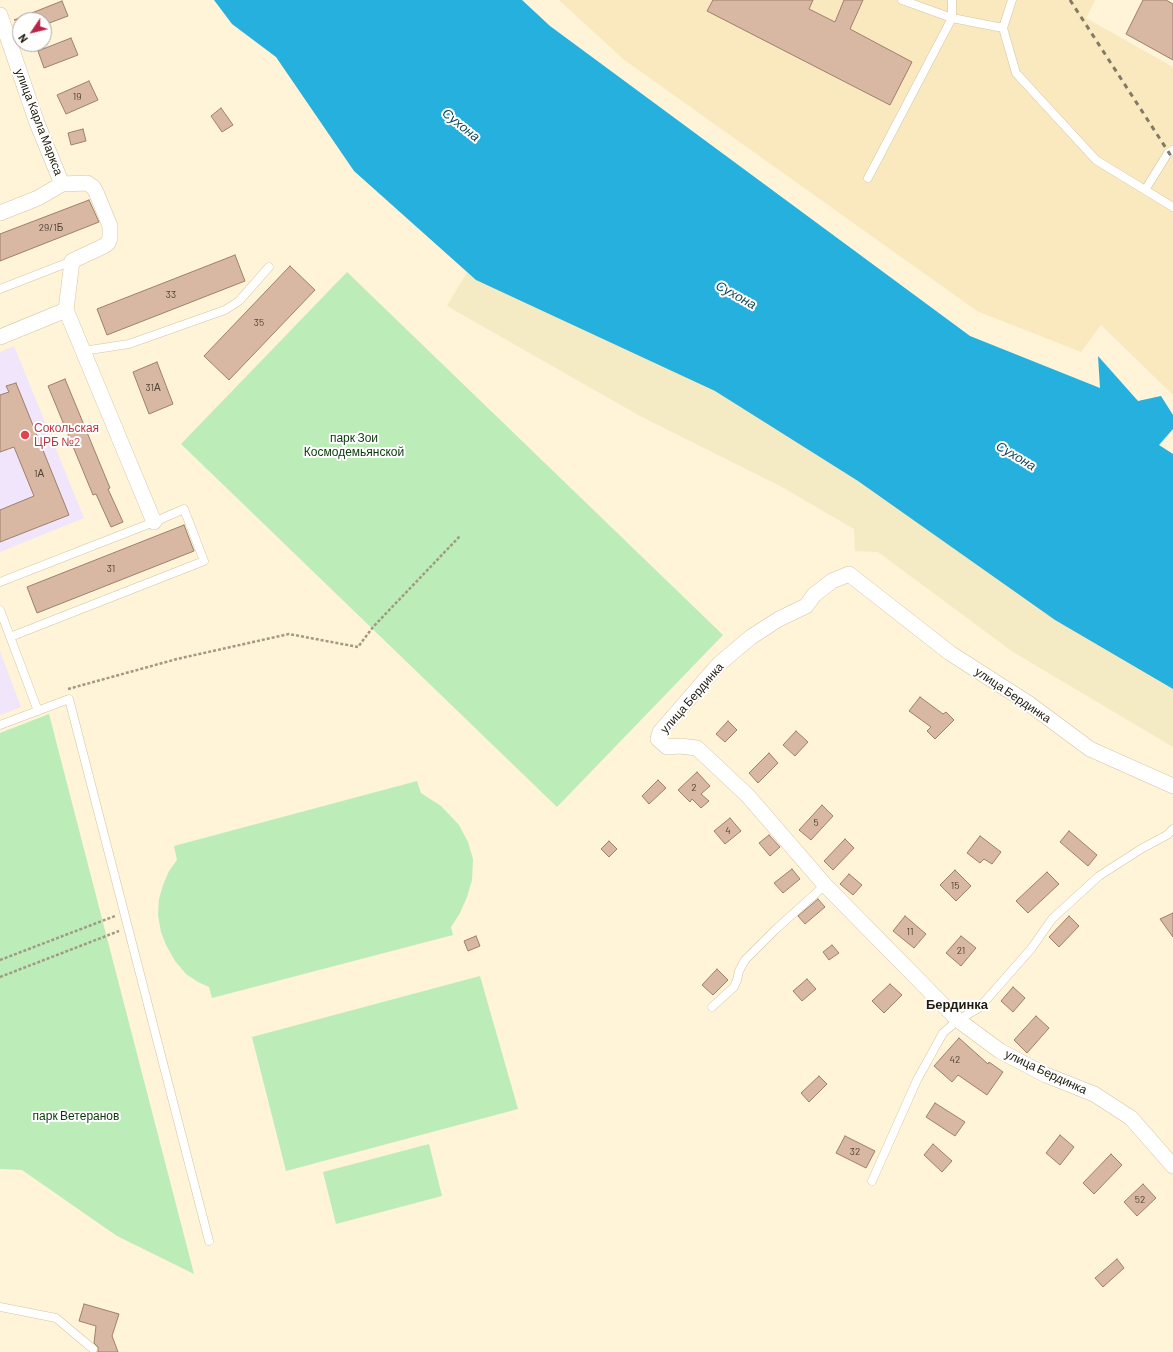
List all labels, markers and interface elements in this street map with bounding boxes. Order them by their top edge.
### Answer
north arrow [12,12,52,52]
text: N [15,32,30,45]
street label: улица Карла Маркса [12,67,66,177]
house number: 19 [73,91,81,103]
water label: Сухона [439,105,483,145]
house number: 29/1Б [39,222,63,234]
water label: Сухона [713,278,759,312]
house number: 33 [166,289,176,301]
house number: 35 [254,317,264,329]
house number: 31А [145,382,161,394]
place label: Сокольская ЦРБ №2 [34,421,99,449]
marker: Сокольская ЦРБ №2 [19,429,31,441]
park label: парк Зои Космодемьянской [304,431,404,459]
water label: Сухона [993,438,1039,474]
house number: 1А [34,468,44,480]
house number: 31 [107,563,115,575]
street label: улица Бердинка [657,660,727,736]
street label: улица Бердинка [972,664,1054,726]
house number: 2 [691,782,697,794]
house number: 5 [813,817,819,829]
house number: 4 [725,825,731,837]
house number: 15 [951,880,959,892]
house number: 11 [906,926,914,938]
house number: 21 [957,945,965,957]
district label: Бердинка [926,997,988,1013]
street label: улица Бердинка [1003,1047,1089,1097]
house number: 42 [950,1054,960,1066]
park label: парк Ветеранов [33,1109,119,1123]
house number: 32 [850,1146,860,1158]
house number: 52 [1135,1194,1145,1206]

